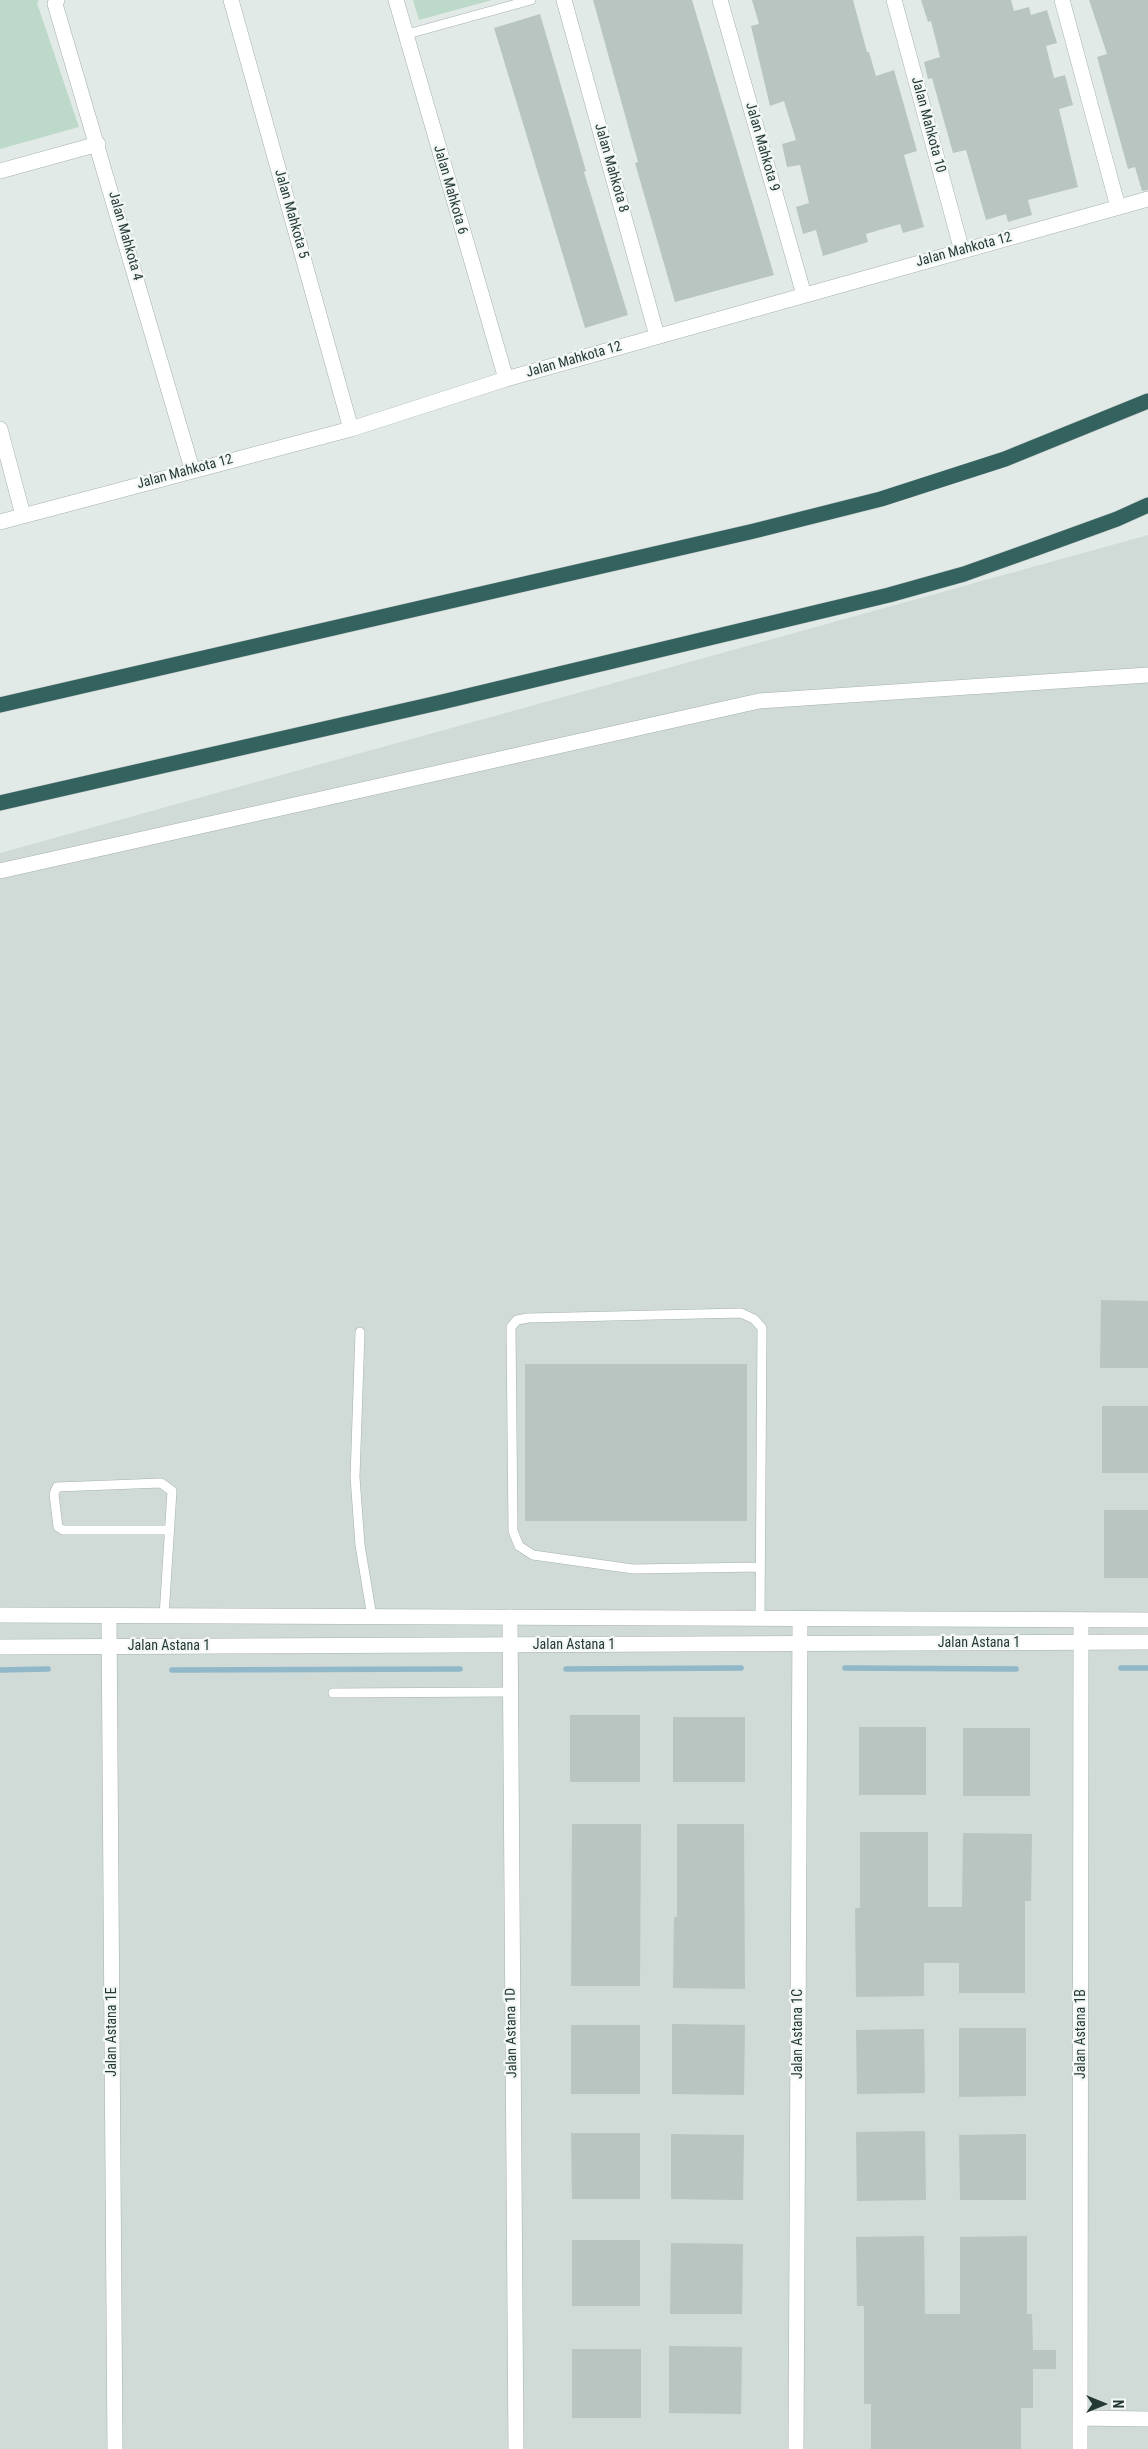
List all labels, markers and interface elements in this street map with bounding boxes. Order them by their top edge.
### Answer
street label: Jalan Mahkota 10 [907,75,949,175]
street label: Jalan Mahkota 9 [741,101,783,193]
street label: Jalan Mahkota 8 [590,122,632,214]
street label: Jalan Mahkota 6 [429,144,471,236]
street label: Jalan Mahkota 5 [270,168,312,260]
street label: Jalan Mahkota 4 [104,190,146,282]
street label: Jalan Mahkota 12 [914,229,1014,271]
street label: Jalan Mahkota 12 [524,338,624,382]
street label: Jalan Mahkota 12 [135,451,235,493]
street label: Jalan Astana 1 [938,1635,1020,1651]
street label: Jalan Astana 1 [533,1637,615,1653]
street label: Jalan Astana 1 [128,1638,210,1654]
street label: Jalan Astana 1E [104,1987,120,2077]
street label: Jalan Astana 1D [503,1988,521,2078]
street label: Jalan Astana 1C [790,1989,806,2079]
street label: Jalan Astana 1B [1073,1989,1089,2079]
north arrow [1078,2379,1128,2429]
text: N [1110,2400,1126,2408]

